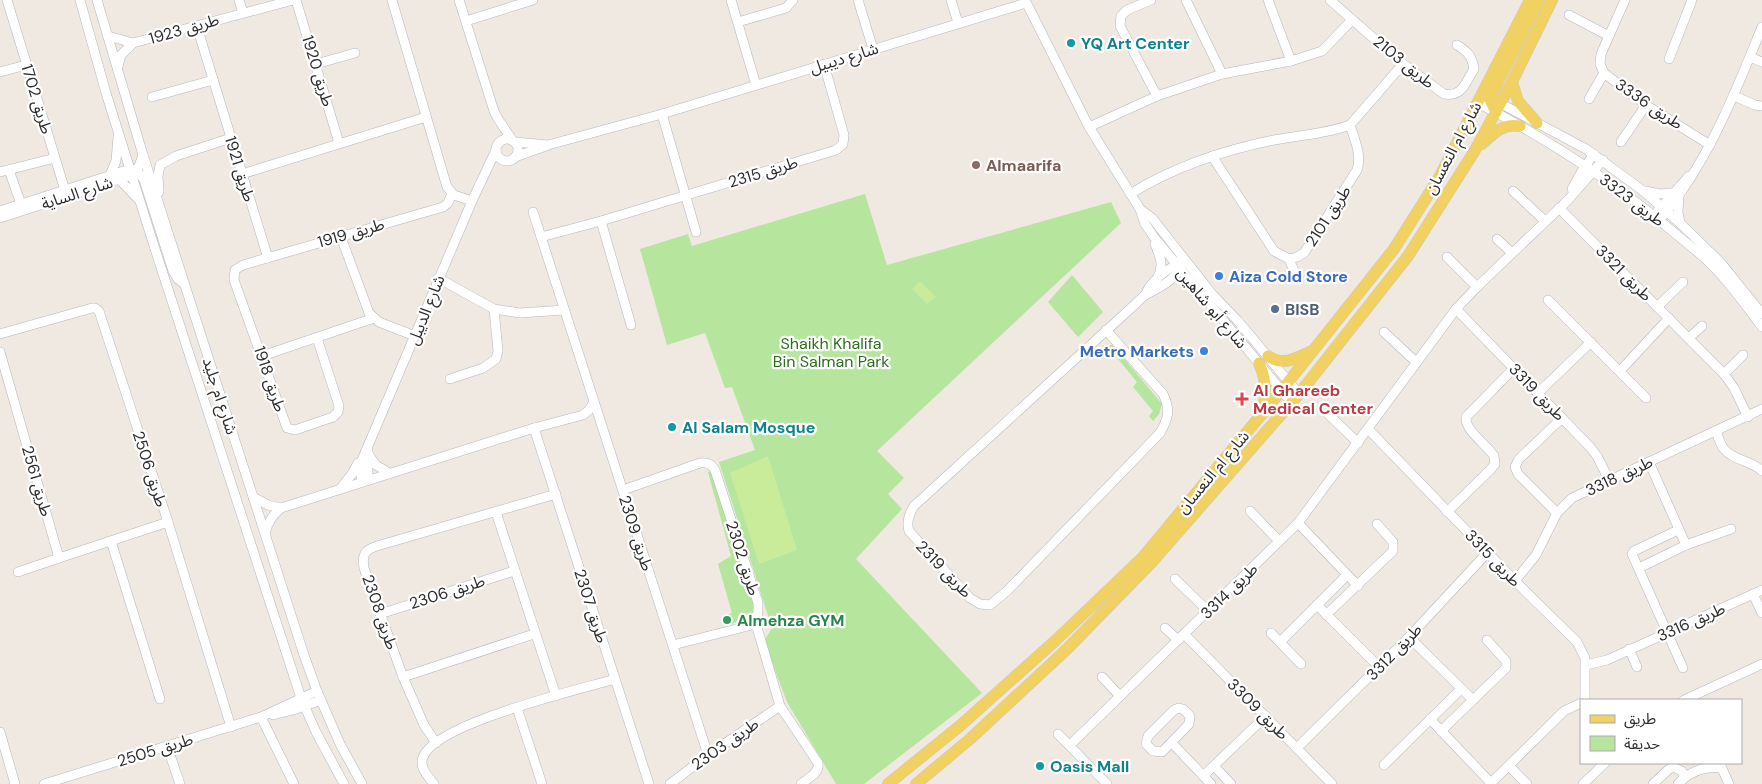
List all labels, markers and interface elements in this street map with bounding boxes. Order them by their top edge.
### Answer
street label: طريق 1923 [146,9,222,49]
street label: طريق 2103 [1369,31,1439,93]
street label: طريق 1920 [297,33,339,109]
place label: YQ Art Center [1081,33,1190,54]
marker: YQ Art Center [1065,37,1077,49]
street label: شارع ديبيل [807,38,882,80]
street label: طريق 1702 [16,62,58,137]
street label: طريق 3336 [1611,74,1687,134]
street label: شارع ام النعسان [1420,98,1488,199]
street label: طريق 1921 [220,134,260,205]
street label: طريق 2315 [726,151,801,193]
place label: Almaarifa [986,155,1061,176]
marker: Almaarifa [970,159,982,171]
street label: طريق 3323 [1595,169,1669,231]
street label: شارع الساية [38,172,116,216]
street label: طريق 2101 [1300,181,1356,251]
street label: طريق 1919 [315,213,387,253]
street label: طريق 3321 [1591,240,1657,306]
street label: شارع أبو شاهين [1170,263,1252,354]
place label: Aiza Cold Store [1229,266,1348,287]
marker: Aiza Cold Store [1213,270,1225,282]
street label: شارع الديبل [402,272,451,349]
place label: BISB [1285,299,1319,320]
marker: BISB [1269,303,1281,315]
park label: Shaikh Khalifa Bin Salman Park [773,333,889,372]
place label: Metro Markets [1080,341,1194,362]
street label: طريق 1918 [249,343,291,415]
marker: Metro Markets [1198,345,1210,357]
street label: شارع ام جليد [196,355,242,438]
street label: طريق 3319 [1504,359,1570,425]
place label: Al Ghareeb Medical Center [1253,380,1373,419]
marker: Al Ghareeb Medical Center [1235,392,1249,406]
place label: Al Salam Mosque [682,417,815,438]
marker: Al Salam Mosque [666,421,678,433]
street label: شارع ام النعسان [1172,426,1255,519]
street label: طريق 2506 [128,428,172,510]
street label: طريق 2561 [17,443,57,519]
street label: طريق 3318 [1582,451,1656,501]
street label: طريق 2309 [614,493,658,574]
street label: طريق 2302 [721,518,765,598]
street label: طريق 3315 [1460,525,1526,591]
street label: طريق 2319 [911,536,977,602]
street label: طريق 3314 [1196,558,1262,624]
street label: طريق 2307 [569,566,613,646]
street label: طريق 2306 [407,570,488,614]
street label: طريق 2308 [357,572,403,652]
street label: طريق 3316 [1654,598,1728,646]
place label: Almehza GYM [737,610,844,631]
marker: Almehza GYM [721,614,733,626]
street label: طريق 3312 [1362,619,1427,685]
street label: طريق 3309 [1223,674,1293,744]
legend [1580,699,1742,764]
text: طريق [1624,709,1656,729]
street label: طريق 2303 [687,713,763,775]
street label: طريق 2505 [114,728,196,771]
text: حديقة [1624,734,1660,754]
place label: Oasis Mall [1050,756,1129,777]
marker: Oasis Mall [1034,760,1046,772]

